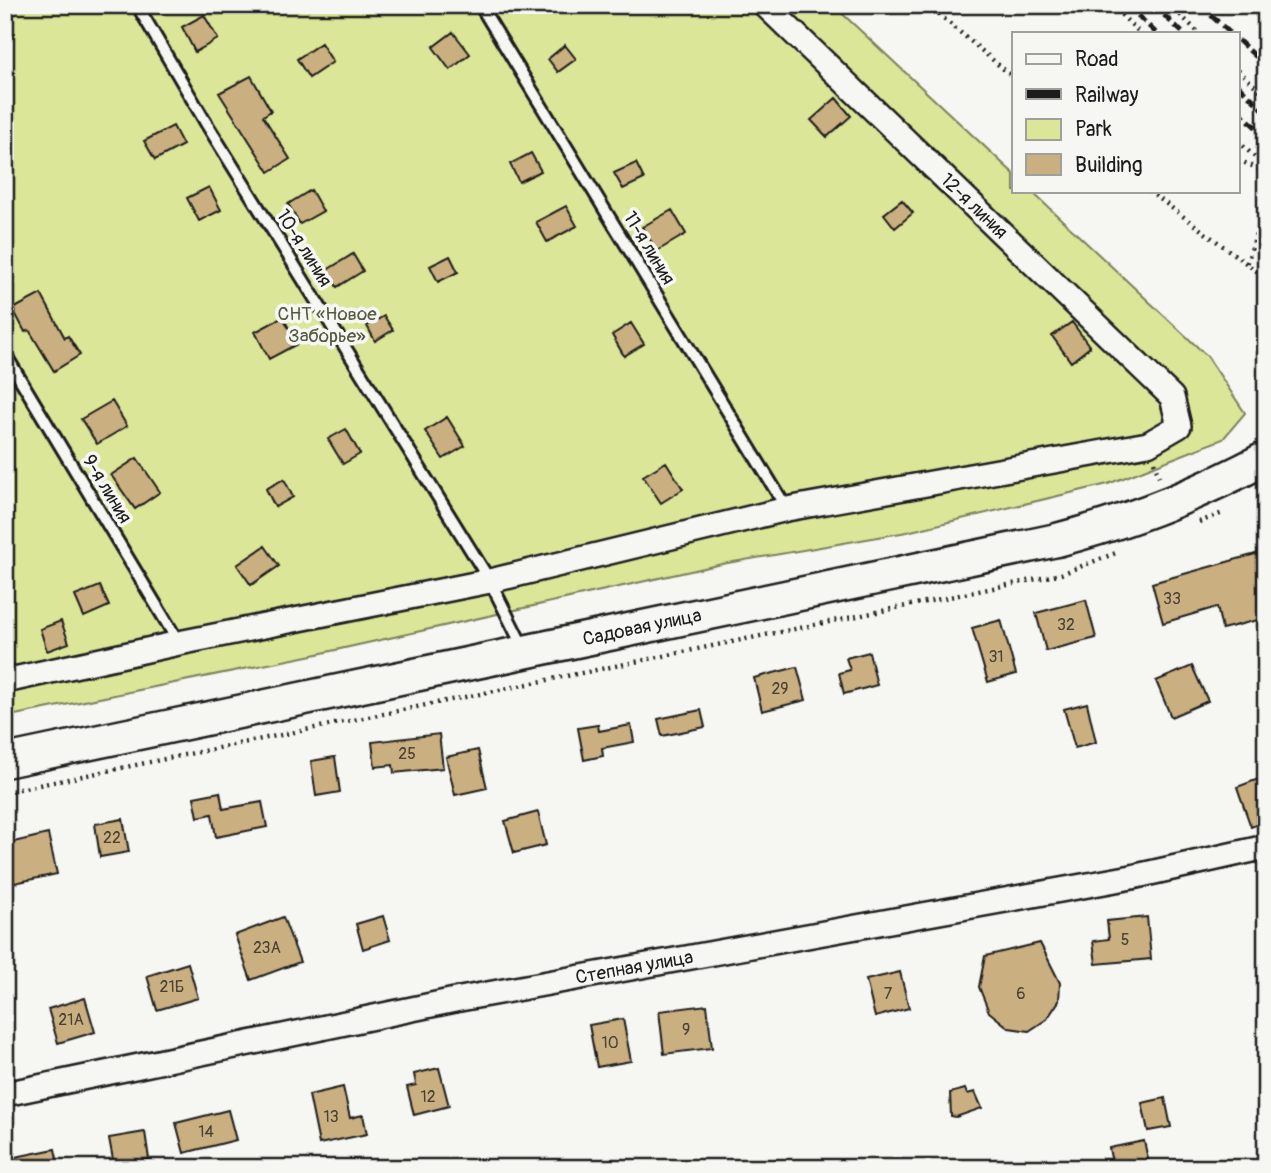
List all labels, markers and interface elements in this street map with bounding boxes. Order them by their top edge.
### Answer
legend [1012,32,1240,192]
text: Road [1075,46,1119,73]
text: Railway [1075,82,1139,109]
text: Park [1075,116,1112,143]
text: Building [1075,152,1142,179]
street label: 12-я линия [935,168,1013,244]
street label: 10-я линия [271,205,337,291]
street label: 11-я линия [618,207,680,289]
park label: СНТ «Новое Заборье» [277,302,377,348]
street label: 9-я линия [77,450,137,528]
house number: 33 [1163,589,1181,609]
street label: Садовая улица [581,603,704,651]
house number: 32 [1057,615,1075,635]
house number: 31 [988,647,1004,667]
house number: 29 [771,679,789,699]
house number: 25 [398,744,416,764]
house number: 22 [103,828,121,848]
house number: 5 [1121,930,1129,950]
house number: 23А [253,938,281,958]
street label: Степная улица [574,945,695,990]
house number: 21Б [160,977,184,997]
house number: 7 [884,984,893,1004]
house number: 6 [1016,984,1026,1004]
house number: 21А [58,1010,84,1030]
house number: 9 [682,1020,690,1040]
house number: 10 [601,1033,619,1053]
house number: 12 [420,1087,436,1107]
house number: 13 [323,1107,339,1127]
house number: 14 [198,1122,214,1142]

